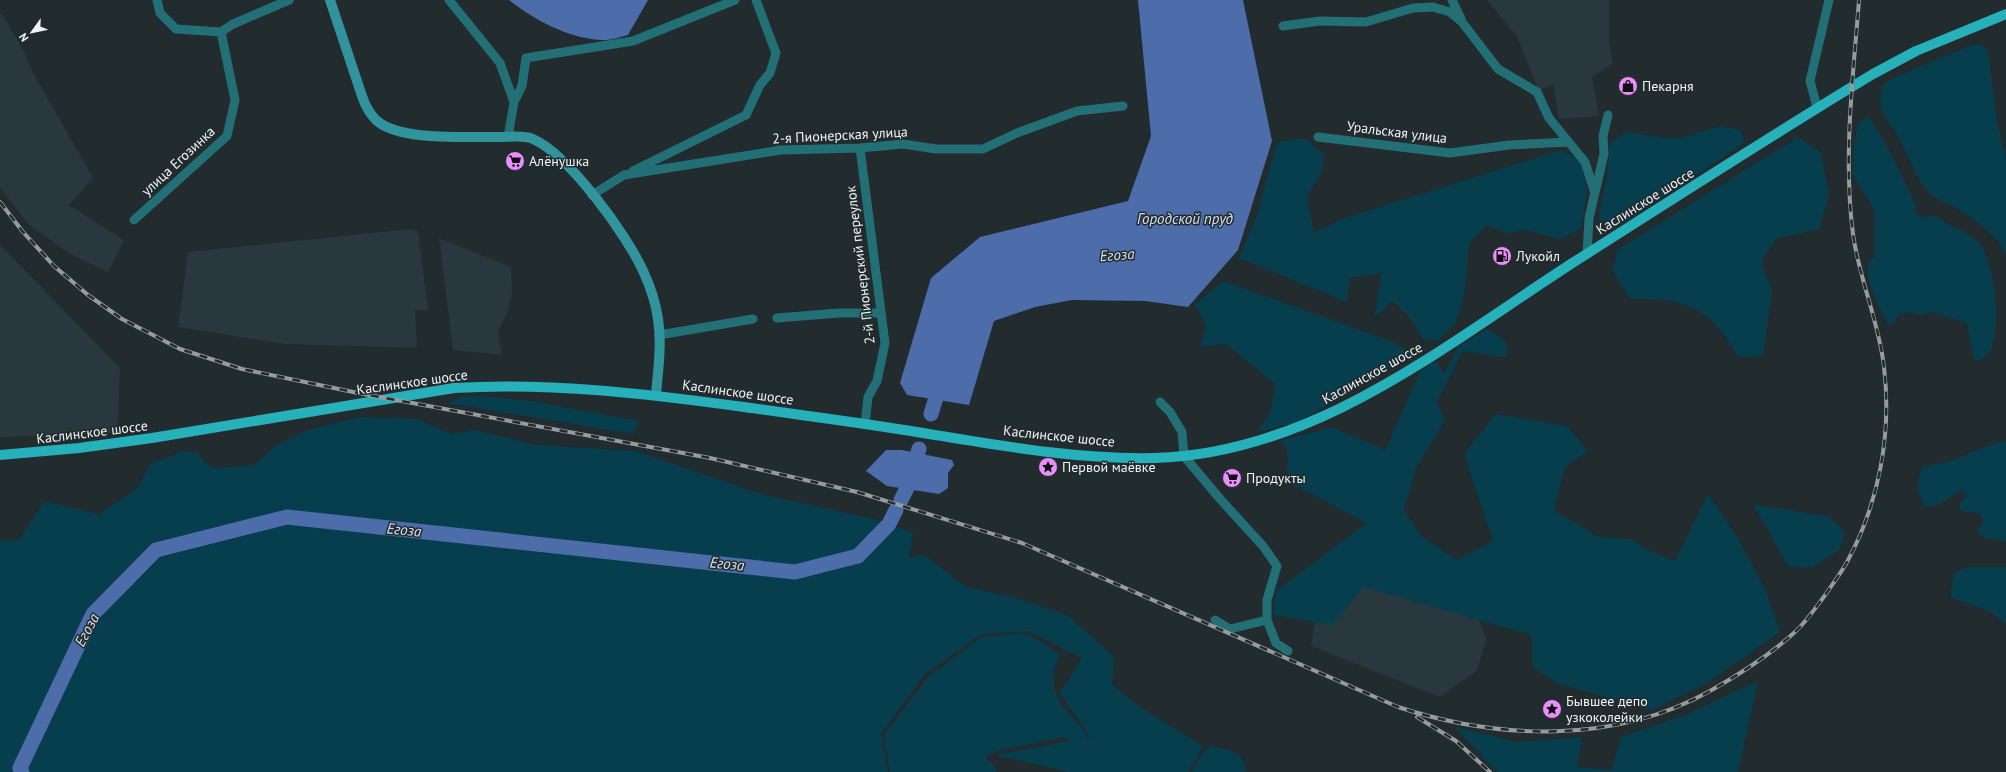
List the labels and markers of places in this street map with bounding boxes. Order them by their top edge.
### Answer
shop icon: Пекарня [1617,75,1639,97]
place label: Пекарня [1642,77,1694,95]
supermarket icon: Алёнушка [504,150,526,172]
place label: Алёнушка [529,152,589,170]
fuel station icon: Лукойл [1491,245,1513,267]
place label: Лукойл [1515,247,1560,265]
place icon: Первой маёвке [1037,456,1059,478]
place label: Первой маёвке [1062,458,1156,476]
supermarket icon: Продукты [1221,467,1243,489]
place label: Продукты [1246,469,1306,487]
place label: Бывшее депо узкоколейки [1566,692,1648,726]
place icon: Бывшее депо узкоколейки [1541,698,1563,720]

